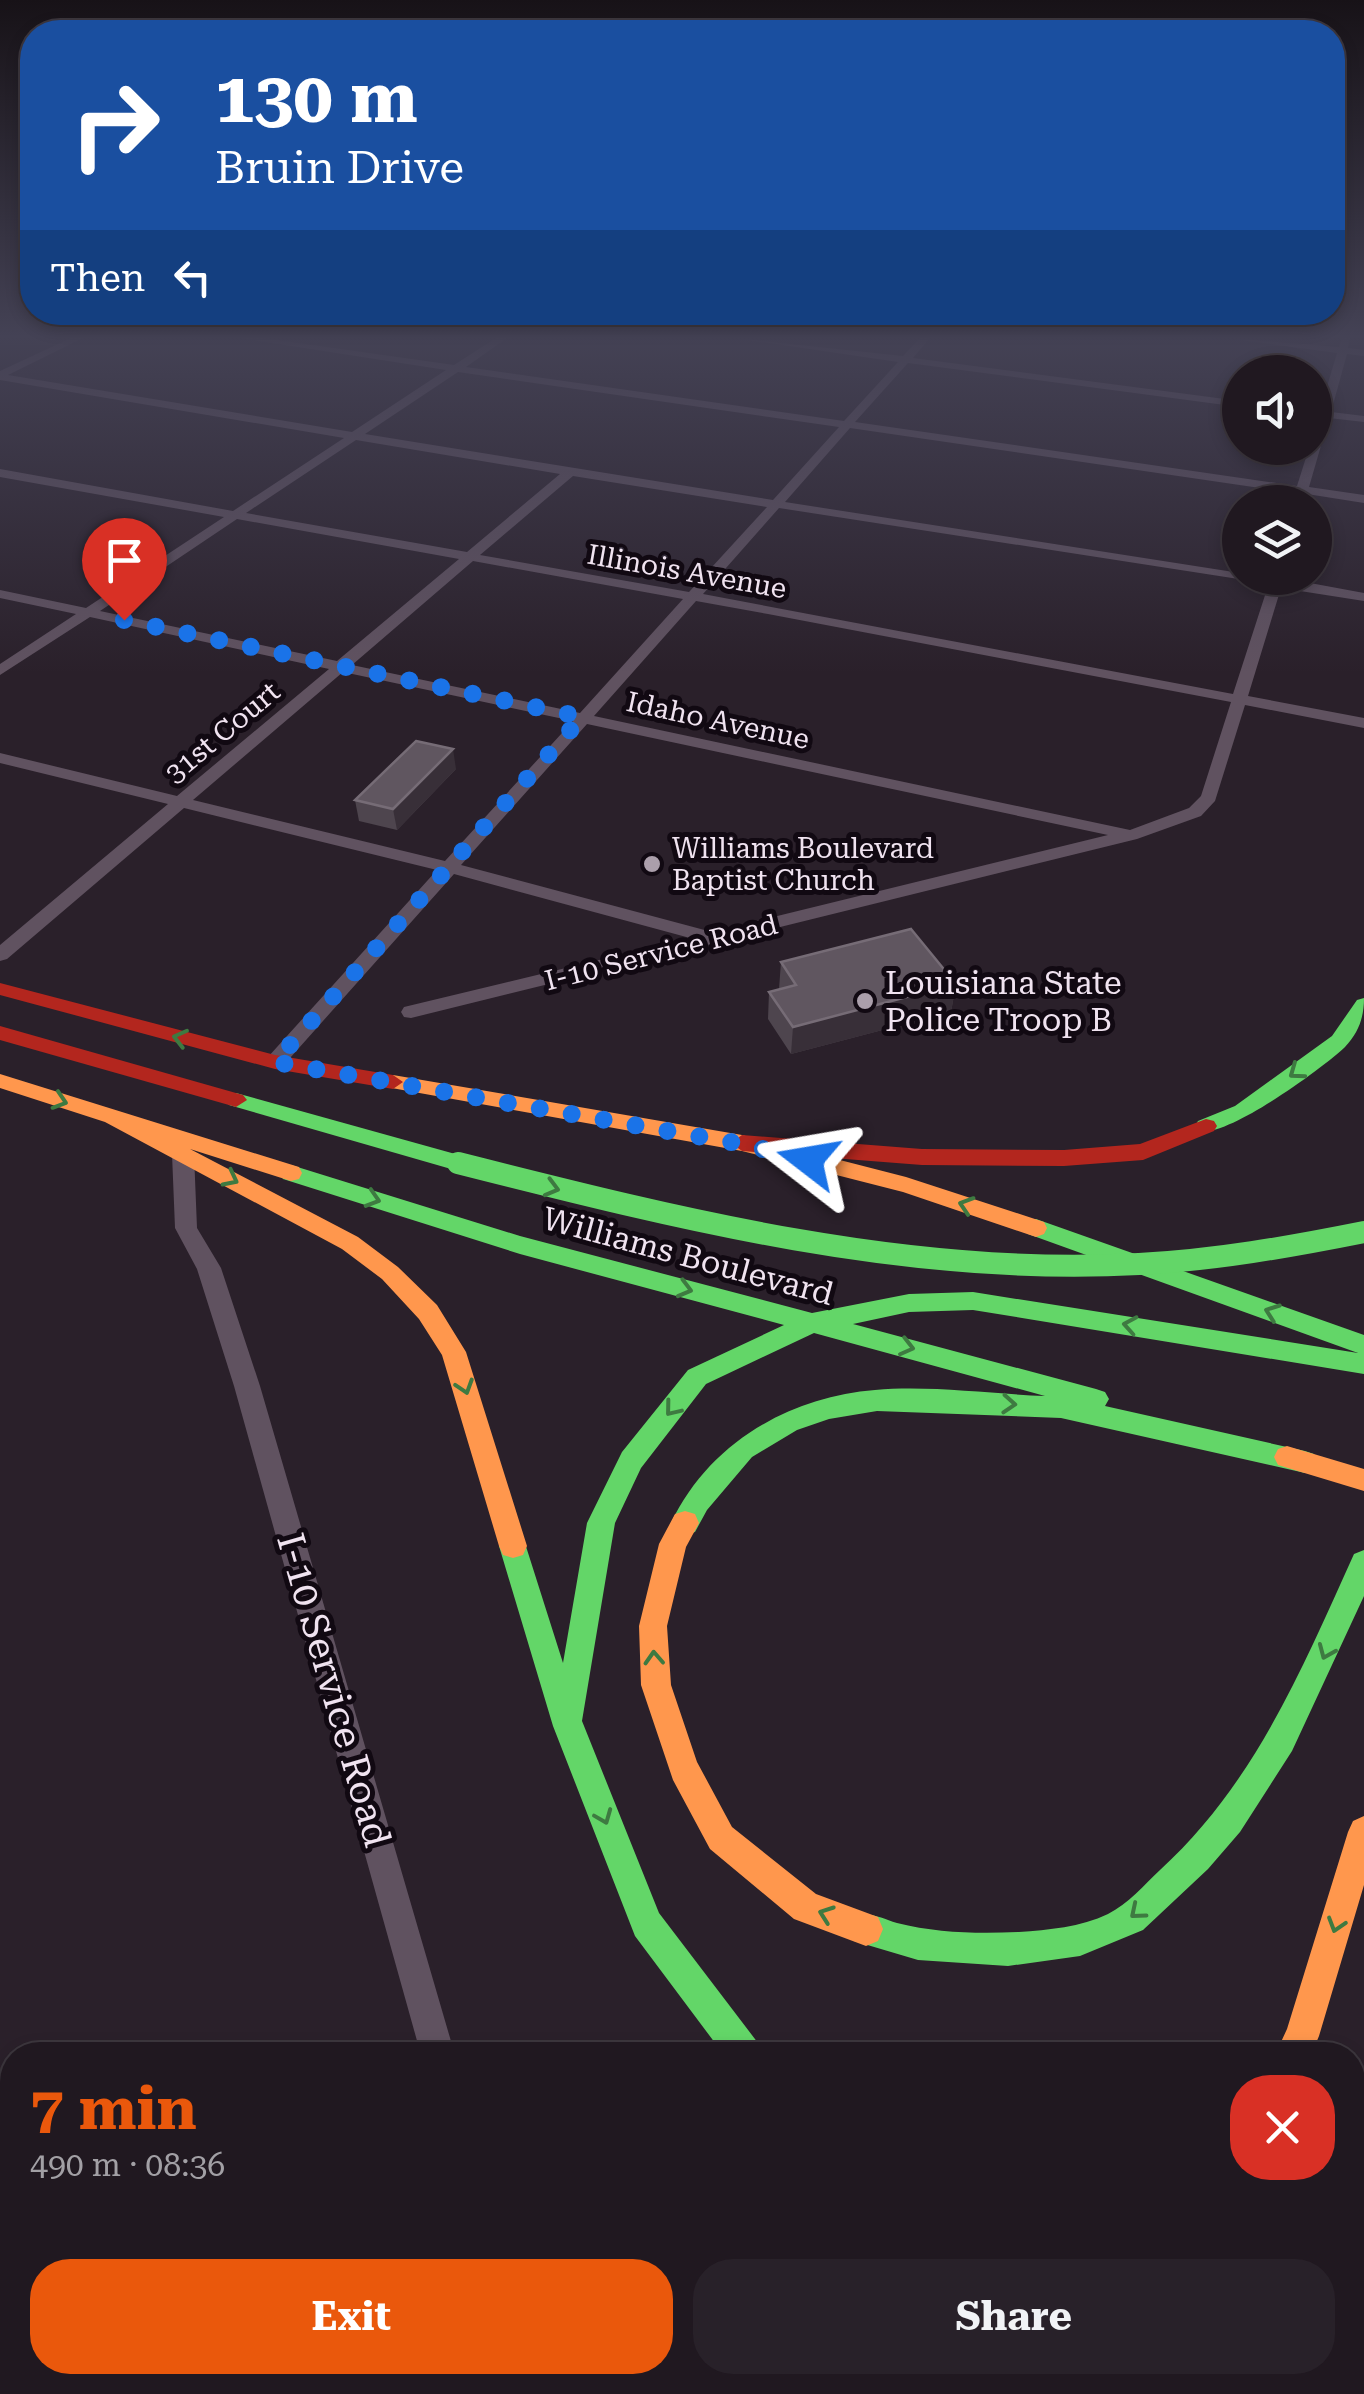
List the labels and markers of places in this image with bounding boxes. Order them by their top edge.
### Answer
pin [82,518,167,621]
place label: Williams Boulevard Baptist Church [672,832,934,897]
marker: Williams Boulevard Baptist Church [641,853,663,875]
place label: Louisiana State Police Troop B [885,964,1122,1039]
marker: Louisiana State Police Troop B [854,990,876,1012]

